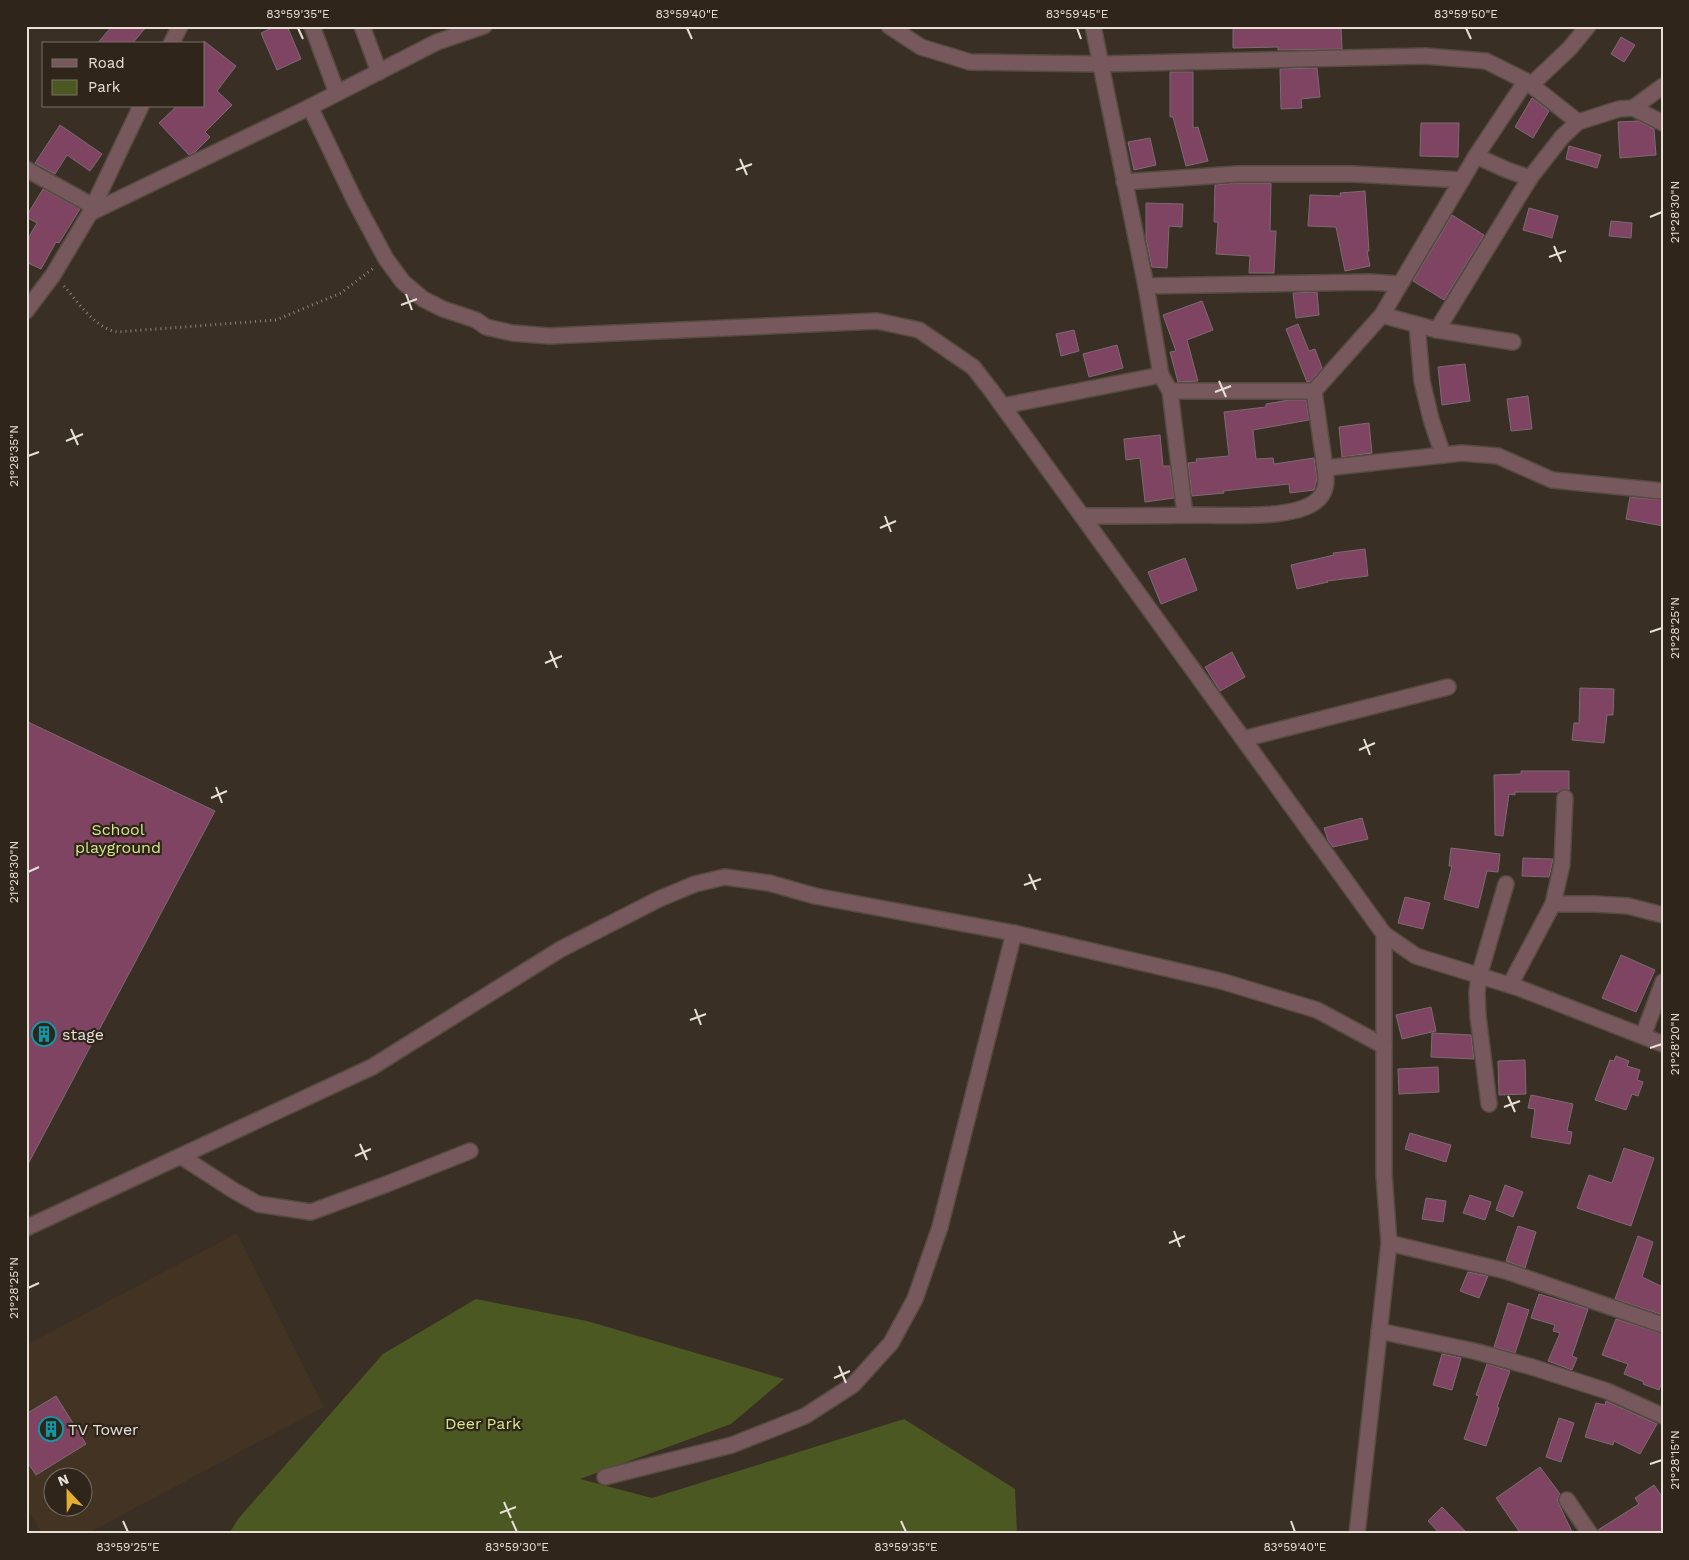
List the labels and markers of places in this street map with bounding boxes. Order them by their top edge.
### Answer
building icon: stage [31,1021,57,1047]
place label: stage [62,1025,104,1044]
building icon: TV Tower [38,1416,64,1442]
place label: TV Tower [68,1420,139,1439]

